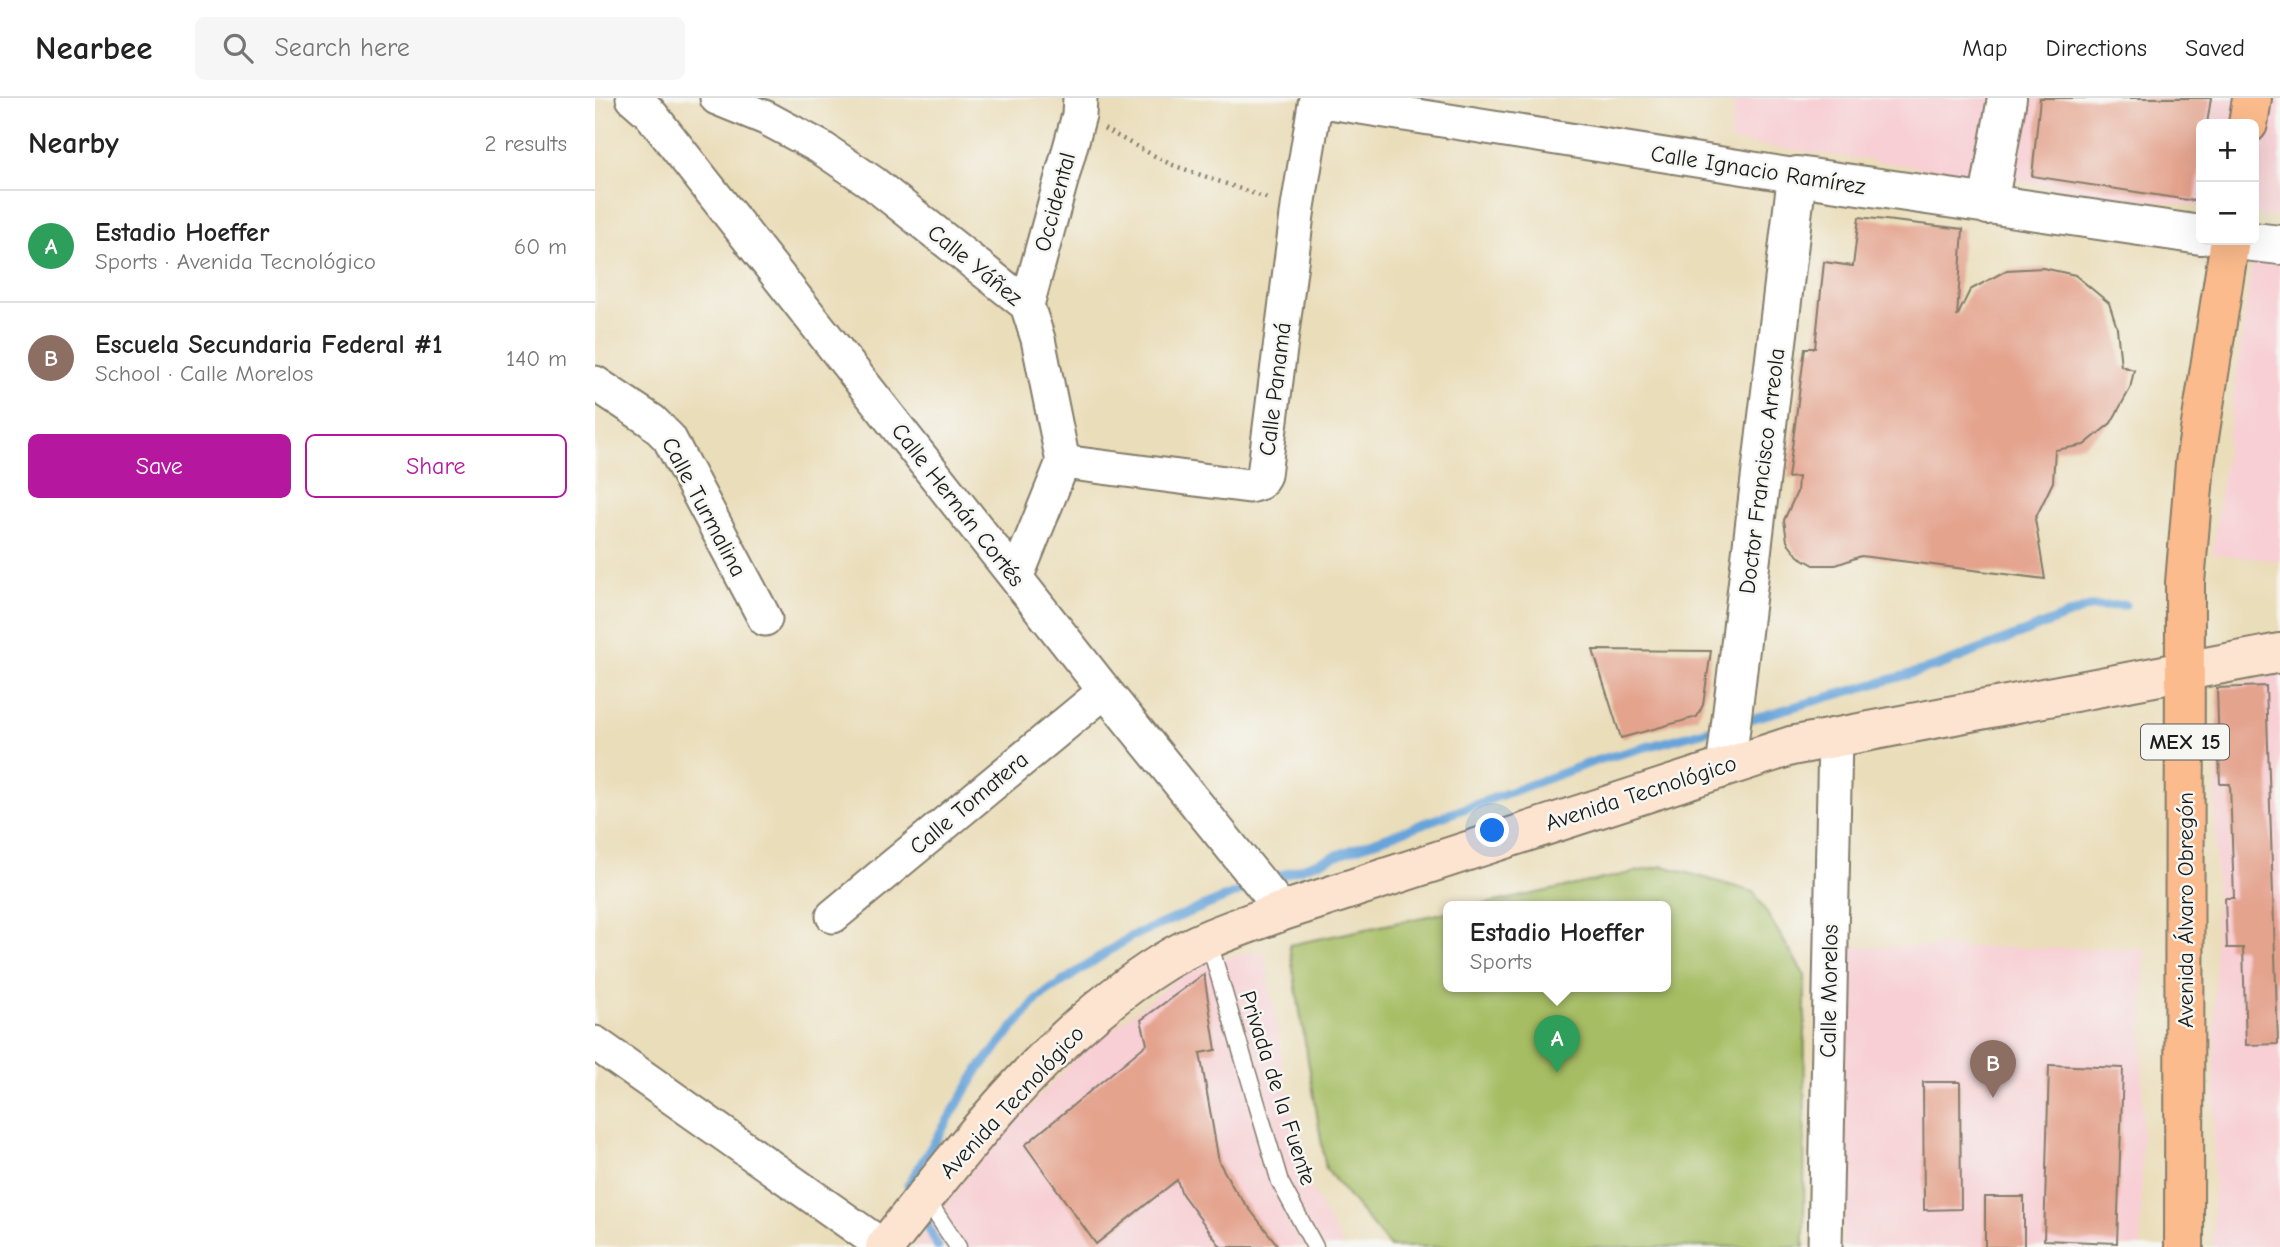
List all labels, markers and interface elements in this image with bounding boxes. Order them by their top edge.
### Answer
search box [195,17,685,80]
text: Nearbee [35,29,153,67]
icon: search [219,29,257,67]
text: Search here [275,33,410,63]
text: Map [1962,34,2008,62]
text: Directions [2046,34,2147,62]
text: Saved [2185,34,2245,62]
map controls [2196,119,2259,245]
button: + [2196,119,2259,182]
text: Nearby [28,126,119,161]
text: 2 results [485,130,567,157]
street label: Calle Ignacio Ramírez [1649,140,1867,200]
street label: Occidental [1029,150,1081,254]
button: − [2196,182,2259,245]
text: Estadio Hoeffer [95,218,269,248]
street label: Calle Yáñez [922,219,1028,311]
text: A [45,233,57,260]
text: 60 m [514,233,567,260]
text: Sports · Avenida Tecnológico [95,248,376,275]
street label: Calle Panamá [1253,321,1297,457]
text: Escuela Secundaria Federal #1 [95,330,443,360]
text: B [44,345,58,372]
text: 140 m [506,345,567,372]
street label: Doctor Francisco Arreola [1734,346,1790,596]
text: School · Calle Morelos [95,360,313,387]
street label: Calle Hernán Cortés [886,418,1030,592]
street label: Calle Turmalina [656,433,752,581]
button: Save [28,434,291,498]
button: Share [305,434,567,498]
road number: MEX 15 [2141,724,2229,760]
street label: Calle Tomatera [904,746,1034,860]
street label: Avenida Tecnológico [1542,749,1740,837]
street label: Avenida Álvaro Obregón [2172,792,2199,1028]
your location [1475,813,1509,847]
popup [1443,901,1671,992]
text: Estadio Hoeffer [1470,918,1644,948]
street label: Calle Morelos [1814,924,1844,1058]
text: Sports [1470,948,1532,975]
street label: Privada de la Fuente [1234,987,1322,1189]
pin: A [1534,1015,1580,1073]
street label: Avenida Tecnológico [934,1020,1090,1184]
pin: B [1970,1040,2016,1098]

